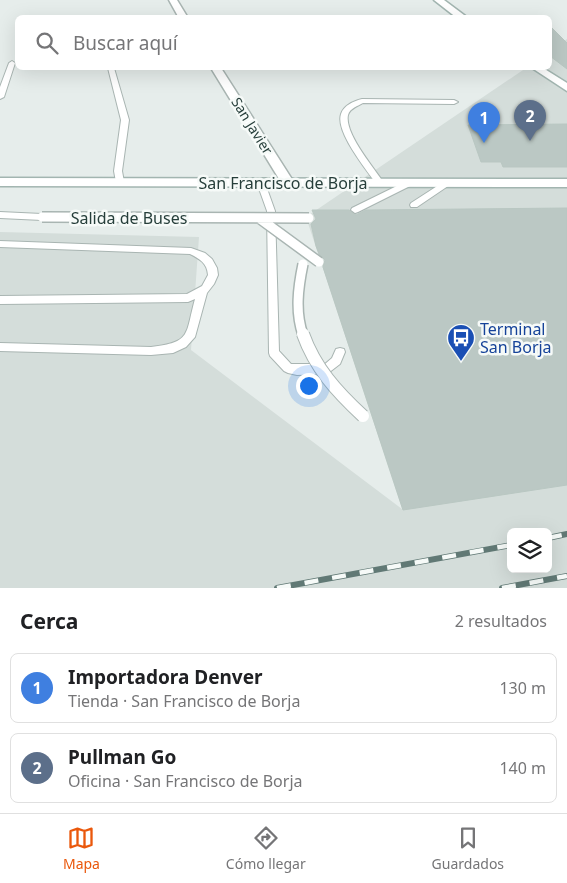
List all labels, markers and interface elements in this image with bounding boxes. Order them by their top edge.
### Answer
search box [15,15,552,70]
icon: search [33,29,61,57]
text: Buscar aquí [73,30,178,56]
street label: San Javier [227,94,278,158]
pin: 2 [514,100,546,141]
pin: 1 [468,102,500,143]
street label: San Francisco de Borja [198,172,368,194]
street label: Salida de Buses [71,207,187,229]
place label: Terminal San Borja [480,318,552,358]
bus stop icon: Terminal San Borja [446,323,476,362]
your location [296,373,322,399]
map controls [507,528,552,573]
button: layers [507,528,552,573]
text: Cerca [20,607,78,635]
text: 2 resultados [455,610,547,632]
text: Importadora Denver [68,664,263,690]
text: 1 [32,677,42,699]
text: 130 m [499,677,546,699]
text: Tienda · San Francisco de Borja [68,690,300,712]
text: Pullman Go [68,744,176,770]
text: 2 [32,757,42,779]
text: 140 m [499,757,546,779]
text: Oficina · San Francisco de Borja [68,770,302,792]
tab: Mapa [63,824,100,873]
tab: Cómo llegar [226,824,306,873]
tab: Guardados [432,824,504,873]

